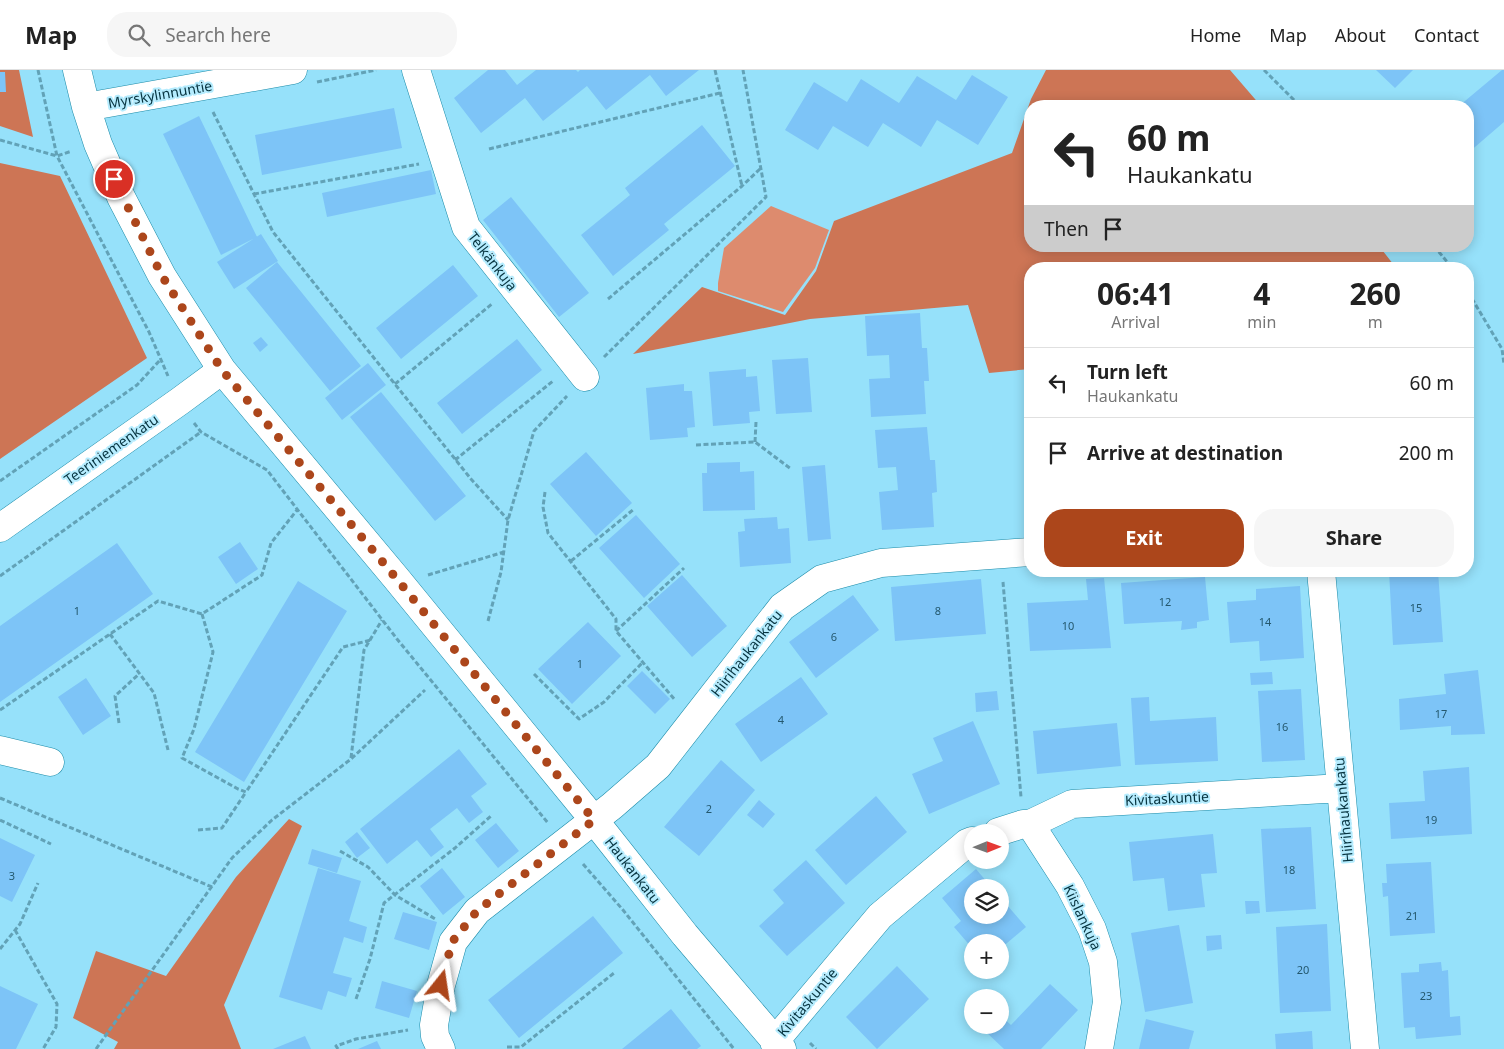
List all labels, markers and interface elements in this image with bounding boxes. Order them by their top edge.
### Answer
search box [107,12,457,57]
text: Map [25,18,77,51]
icon: search [125,21,153,49]
text: Search here [165,22,271,48]
text: Home [1190,23,1241,47]
text: Map [1269,23,1307,47]
text: About [1335,23,1386,47]
text: Contact [1414,23,1479,47]
street label: Myrskylinnuntie [106,75,214,113]
text: 60 m [1127,114,1210,161]
icon: left [1044,120,1109,185]
pin [93,158,135,200]
text: Haukankatu [1127,159,1253,189]
icon: arrive [100,165,128,193]
icon: arrive [1099,215,1127,243]
text: Then [1044,216,1089,242]
street label: Telkänkuja [464,228,522,294]
text: 06:41 [1097,273,1174,314]
text: 4 [1253,273,1270,314]
text: 260 [1349,273,1401,314]
text: Arrival [1111,311,1160,333]
text: min [1247,311,1276,333]
text: m [1368,311,1383,333]
text: Turn left [1087,359,1168,385]
icon: left [1044,369,1072,397]
text: 60 m [1410,370,1454,396]
text: Haukankatu [1087,385,1178,407]
street label: Teeriniemenkatu [60,409,162,489]
icon: arrive [1044,439,1072,467]
text: Arrive at destination [1087,440,1283,466]
text: 200 m [1399,440,1454,466]
button: Exit [1044,509,1244,567]
button: Share [1254,509,1454,567]
house number: 12 [1159,594,1171,609]
house number: 15 [1410,600,1422,615]
house number: 1 [74,603,80,618]
house number: 8 [935,603,941,618]
street label: Hiirihaukankatu [706,606,786,700]
house number: 14 [1259,614,1272,629]
house number: 10 [1062,618,1074,633]
house number: 6 [831,629,837,644]
house number: 1 [577,656,583,671]
house number: 17 [1435,706,1447,721]
house number: 4 [778,712,785,727]
house number: 16 [1276,719,1288,734]
street label: Hiirihaukankatu [1329,757,1357,863]
street label: Kivitaskuntie [1125,786,1210,810]
house number: 2 [706,801,712,816]
house number: 19 [1425,812,1437,827]
north arrow [964,824,1009,869]
map controls [964,824,1009,1034]
street label: Haukankatu [601,833,665,907]
house number: 18 [1283,862,1295,877]
house number: 3 [9,868,15,883]
button: layers [964,879,1009,924]
street label: Kiislankuja [1060,881,1106,953]
house number: 21 [1406,908,1418,923]
button: + [964,934,1009,979]
position arrow [414,958,466,1010]
house number: 20 [1297,962,1309,977]
street label: Kivitaskuntie [773,964,841,1040]
house number: 23 [1420,988,1432,1003]
button: − [964,989,1009,1034]

